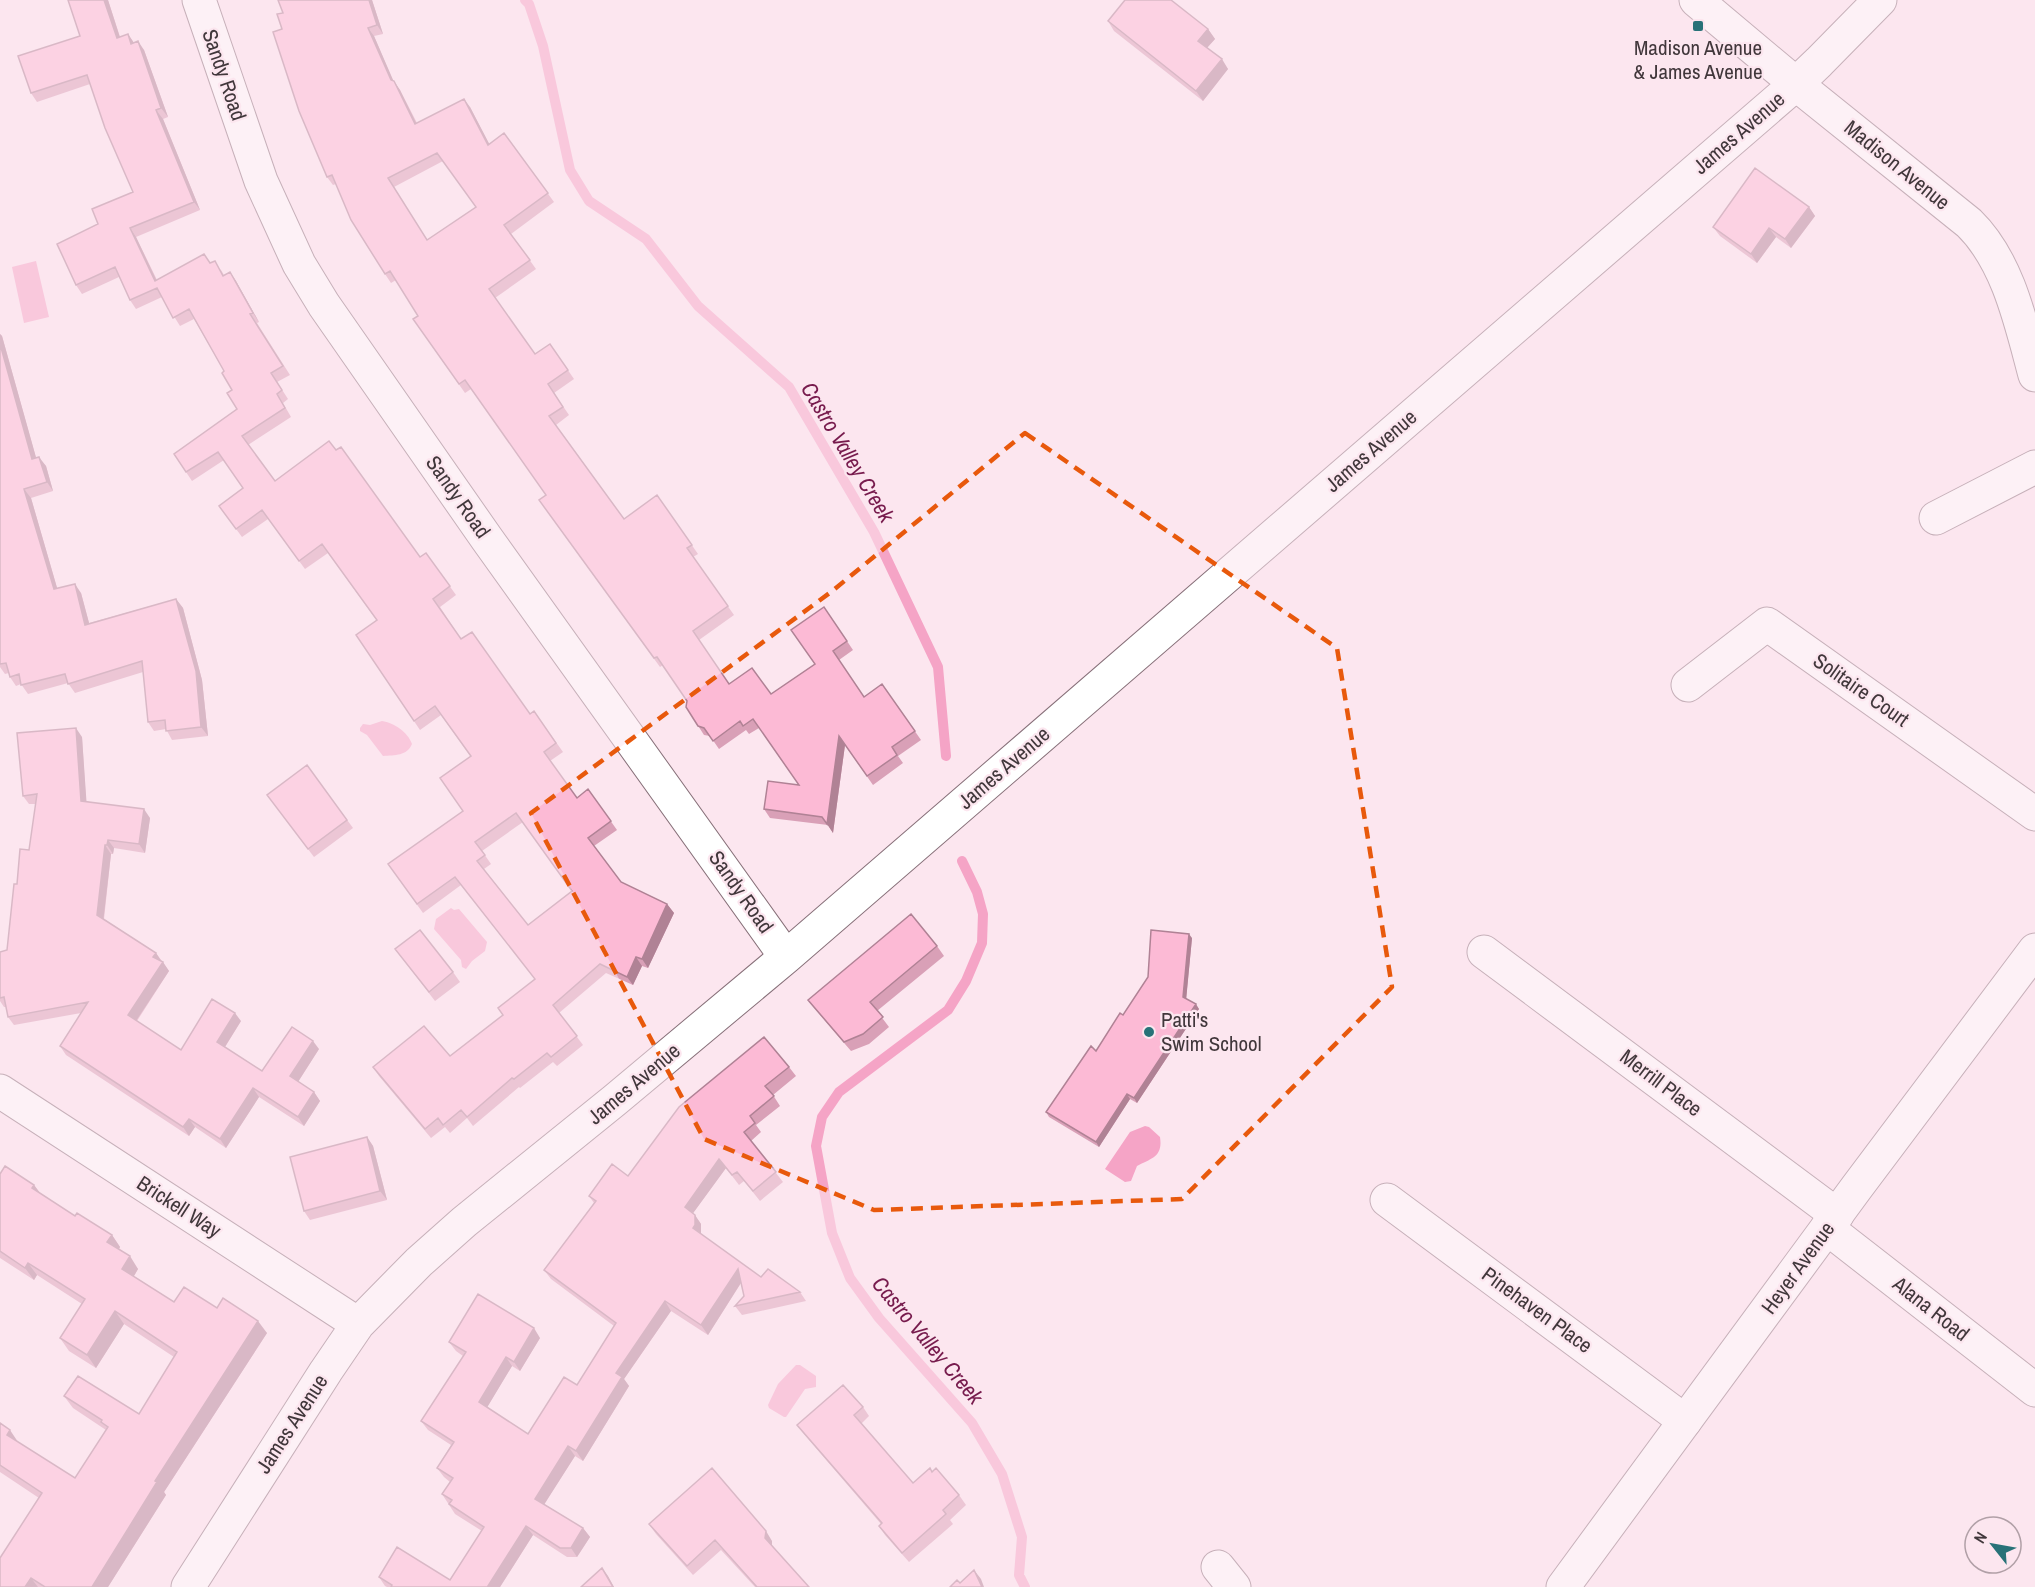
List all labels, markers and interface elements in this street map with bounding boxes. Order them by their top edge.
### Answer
marker: Madison Avenue & James Avenue [1691,19,1705,33]
street label: Sandy Road [195,25,254,124]
place label: Madison Avenue & James Avenue [1634,33,1762,86]
street label: James Avenue [1687,85,1791,181]
street label: Madison Avenue [1838,113,1956,216]
water label: Castro Valley Creek [794,376,902,529]
street label: James Avenue [1319,403,1423,499]
street label: Sandy Road [419,450,497,544]
street label: Solitaire Court [1807,646,1915,733]
street label: James Avenue [952,720,1056,816]
street label: Sandy Road [702,845,780,939]
place label: Patti's Swim School [1161,1005,1262,1058]
marker: Patti's Swim School [1142,1025,1156,1039]
street label: James Avenue [581,1036,686,1131]
street label: Merrill Place [1614,1042,1708,1123]
street label: Brickell Way [132,1169,227,1245]
street label: Heyer Avenue [1754,1216,1841,1320]
street label: Pinehaven Place [1476,1260,1598,1360]
street label: Alana Road [1886,1269,1976,1348]
water label: Castro Valley Creek [865,1270,991,1411]
street label: James Avenue [249,1369,334,1479]
north arrow [1963,1515,2023,1575]
text: N [1968,1528,1992,1547]

